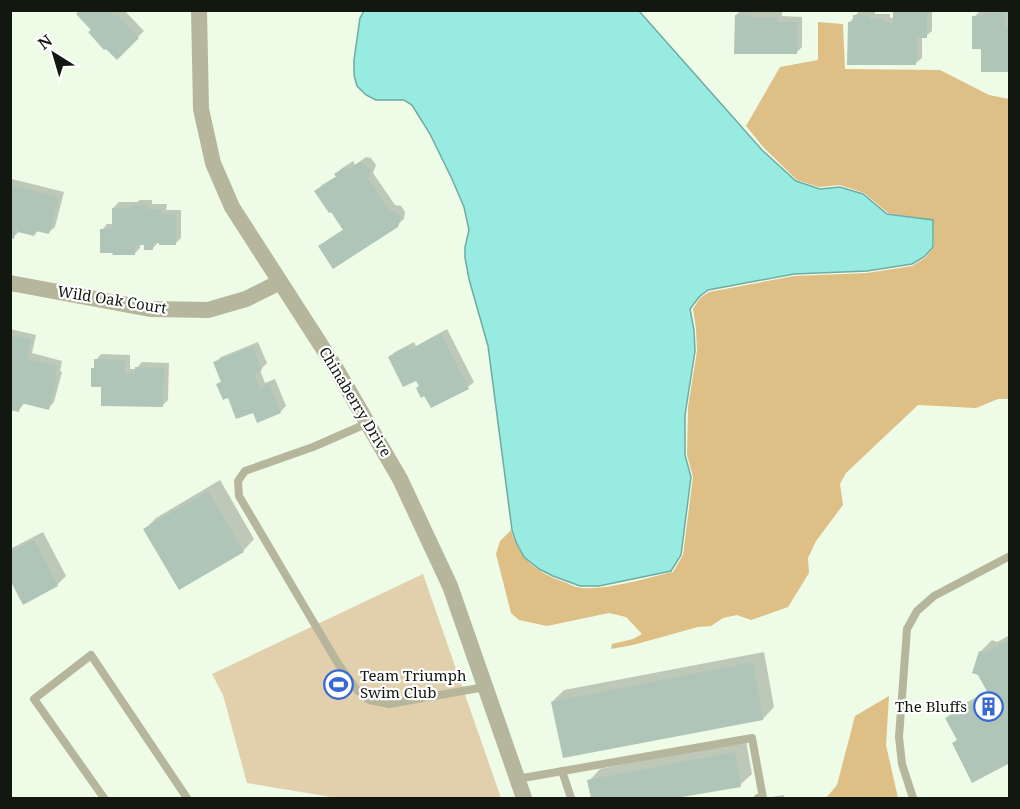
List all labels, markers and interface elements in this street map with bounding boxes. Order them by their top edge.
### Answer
north arrow [24,24,84,84]
text: N [33,29,57,55]
street label: Wild Oak Court [56,281,168,318]
street label: Chinaberry Drive [315,343,397,460]
place label: Team Triumph Swim Club [360,665,467,702]
sports icon: Team Triumph Swim Club [323,669,355,701]
building icon: The Bluffs [972,691,1004,723]
place label: The Bluffs [895,696,967,716]

